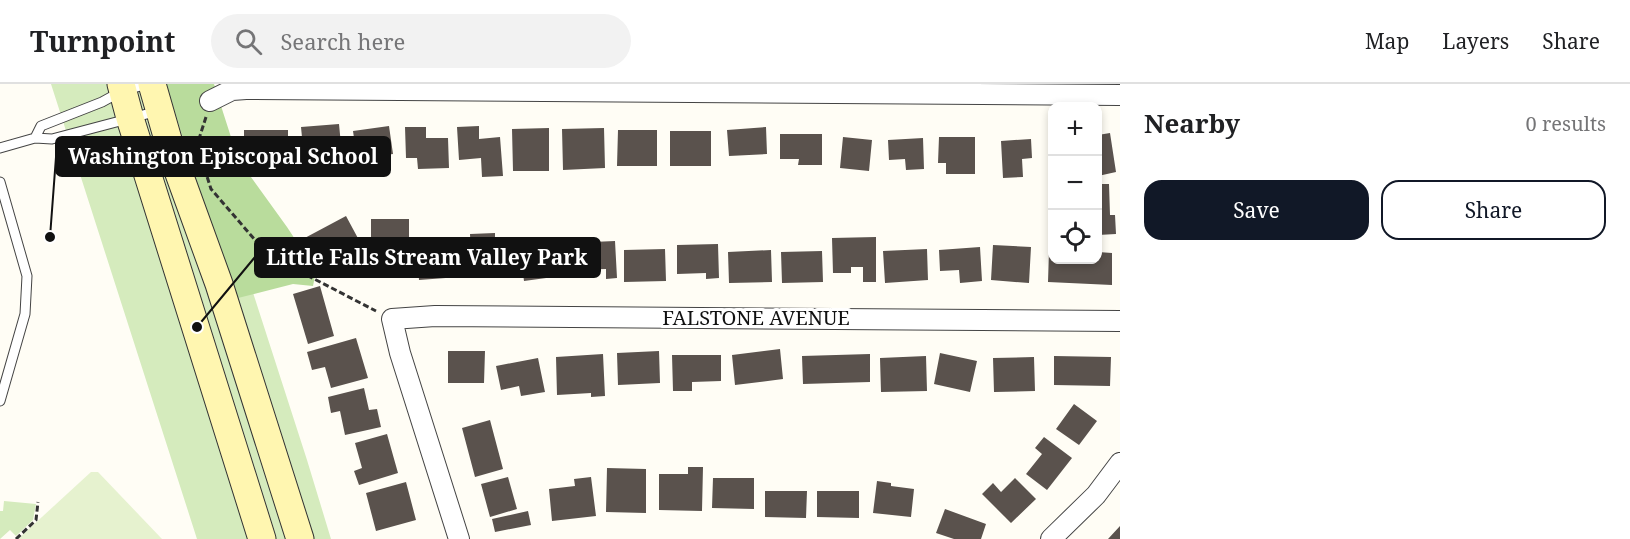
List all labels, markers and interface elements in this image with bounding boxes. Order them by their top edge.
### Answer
search box [211,14,631,68]
text: Turnpoint [30,22,175,60]
icon: search [232,25,265,58]
text: Search here [280,26,405,56]
text: Map [1365,27,1409,55]
text: Layers [1442,27,1509,55]
text: Share [1542,27,1600,55]
map controls [1048,102,1102,264]
button: + [1048,102,1102,156]
text: Nearby [1144,105,1240,141]
text: 0 results [1526,110,1606,137]
callout: Washington Episcopal School [56,137,390,176]
text: Washington Episcopal School [68,142,379,170]
button: − [1048,156,1102,210]
button: Save [1144,180,1369,240]
button: Share [1381,180,1606,240]
button: locate [1048,210,1102,264]
callout: Little Falls Stream Valley Park [255,238,600,277]
text: Little Falls Stream Valley Park [266,243,588,271]
street label: FALSTONE AVENUE [662,304,850,331]

